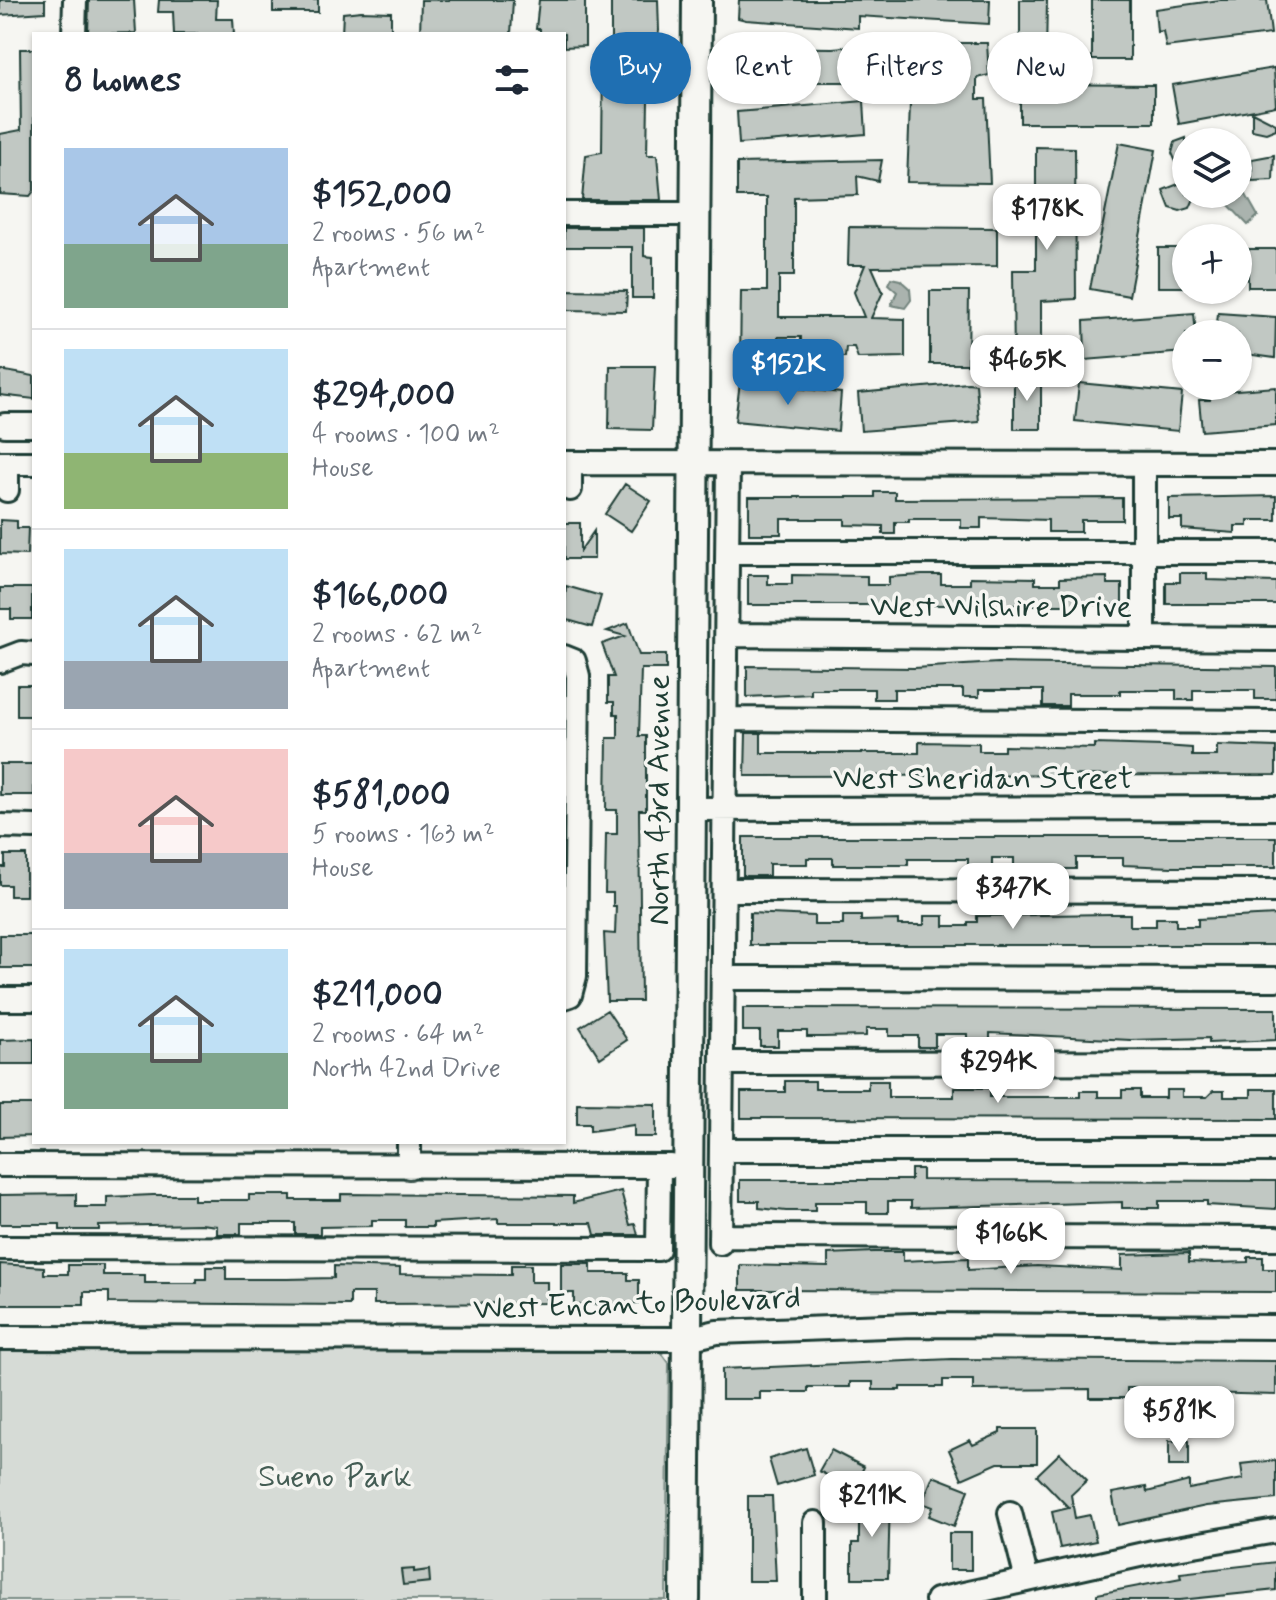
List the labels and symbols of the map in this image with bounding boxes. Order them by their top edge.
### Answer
pin: $178K [991,184,1103,252]
pin: $465K [971,335,1083,403]
pin: $152K [732,339,844,407]
street label: West Wilshire Drive [870,586,1132,628]
street label: North 43rd Avenue [638,675,680,925]
street label: West Sheridan Street [833,758,1133,800]
pin: $347K [957,863,1069,931]
pin: $294K [942,1037,1054,1105]
pin: $166K [955,1208,1067,1276]
street label: West Encanto Boulevard [472,1277,802,1331]
pin: $581K [1123,1386,1235,1454]
park label: Sueno Park [258,1456,412,1498]
pin: $211K [816,1471,928,1539]

